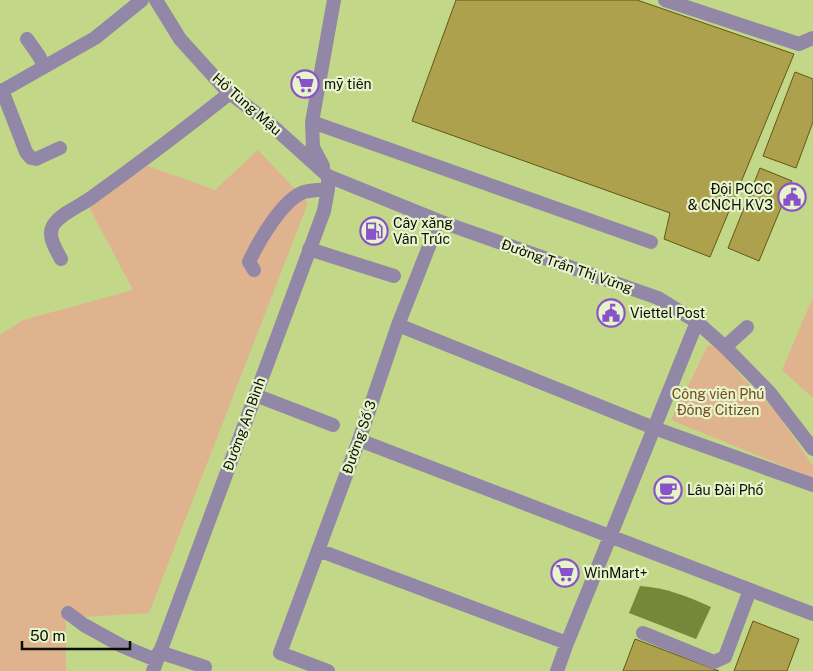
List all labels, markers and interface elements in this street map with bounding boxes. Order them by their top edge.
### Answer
supermarket icon: mỹ tiên [290,69,320,99]
street label: Hồ Tùng Mậu [209,70,285,138]
place label: mỹ tiên [324,76,372,92]
place label: Đội PCCC & CNCH KV3 [688,181,773,213]
public building icon: Đội PCCC & CNCH KV3 [777,182,807,212]
place label: Cây xăng Vân Trúc [393,215,453,247]
fuel station icon: Cây xăng Vân Trúc [359,216,389,246]
street label: Đường Trần Thị Vững [499,236,635,296]
public building icon: Viettel Post [596,298,626,328]
place label: Viettel Post [630,305,705,321]
street label: Đường An Bình [220,375,268,473]
park label: Công viên Phú Đông Citizen [672,386,764,418]
street label: Đường Số 3 [339,398,379,476]
cafe icon: Lâu Đài Phố [653,475,683,505]
place label: Lâu Đài Phố [687,482,764,498]
supermarket icon: WinMart+ [550,558,580,588]
place label: WinMart+ [584,565,648,581]
scale bar [22,618,130,650]
text: 50 m [30,627,65,644]

